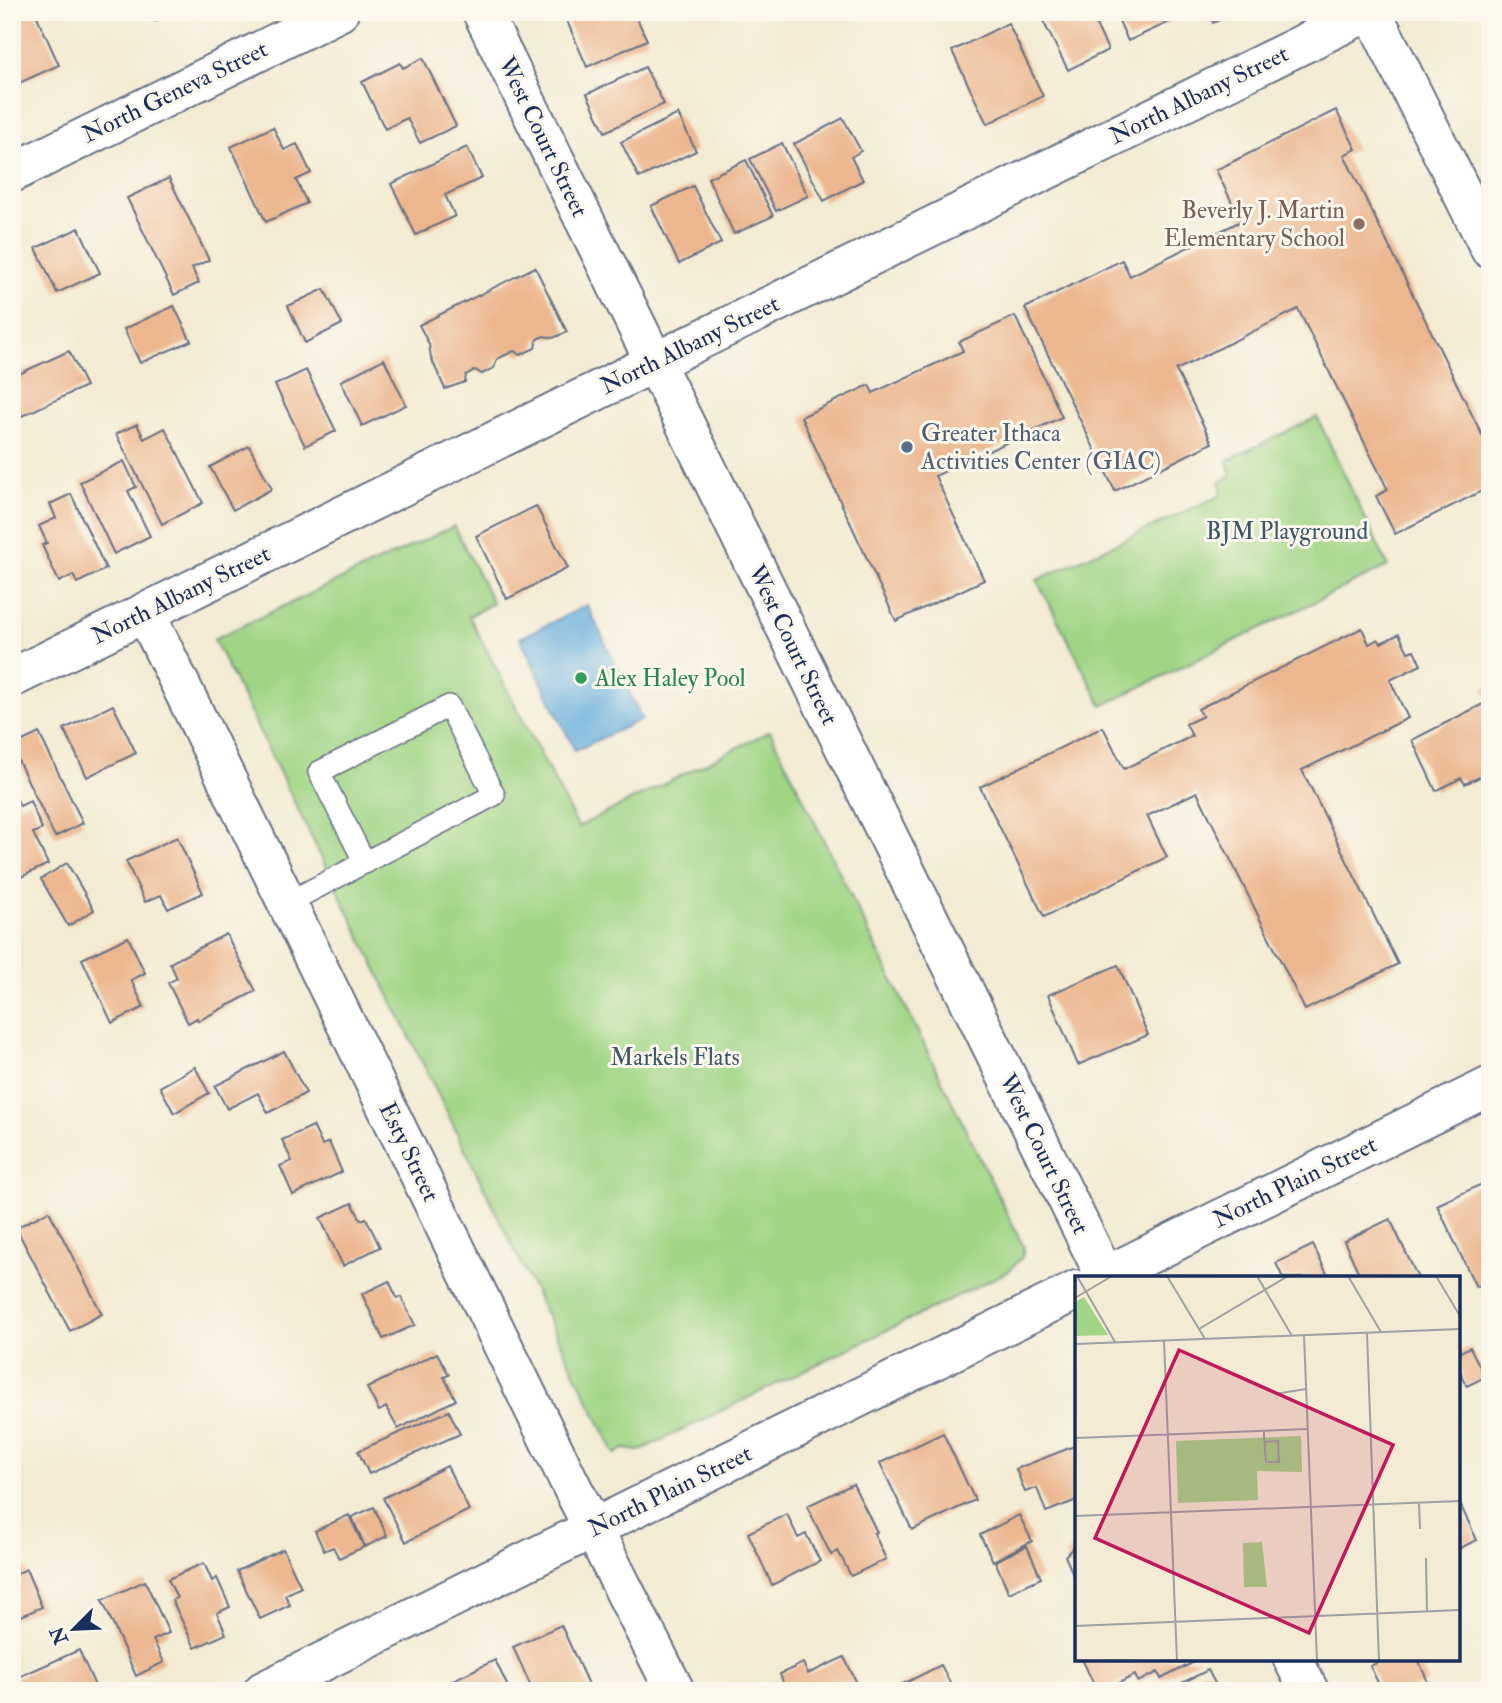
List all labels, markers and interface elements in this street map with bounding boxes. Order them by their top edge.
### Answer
street label: North Geneva Street [77,34,273,150]
street label: North Albany Street [1104,38,1294,152]
street label: West Court Street [490,51,595,222]
place label: Beverly J. Martin Elementary School [1164,195,1345,254]
marker: Beverly J. Martin Elementary School [1351,216,1367,232]
street label: North Albany Street [595,288,785,402]
place label: Greater Ithaca Activities Center (GIAC) [920,418,1161,477]
marker: Greater Ithaca Activities Center (GIAC) [899,439,915,455]
park label: BJM Playground [1206,516,1368,547]
street label: North Albany Street [86,538,276,652]
street label: West Court Street [740,559,845,730]
place label: Alex Haley Pool [594,663,746,694]
marker: Alex Haley Pool [573,670,589,686]
park label: Markels Flats [610,1042,740,1073]
street label: West Court Street [991,1068,1096,1239]
street label: Esty Street [372,1097,446,1207]
street label: North Plain Street [1208,1129,1382,1235]
inset map [1075,1276,1460,1661]
street label: North Plain Street [583,1438,757,1544]
north arrow [38,1594,108,1664]
text: N [45,1622,74,1649]

